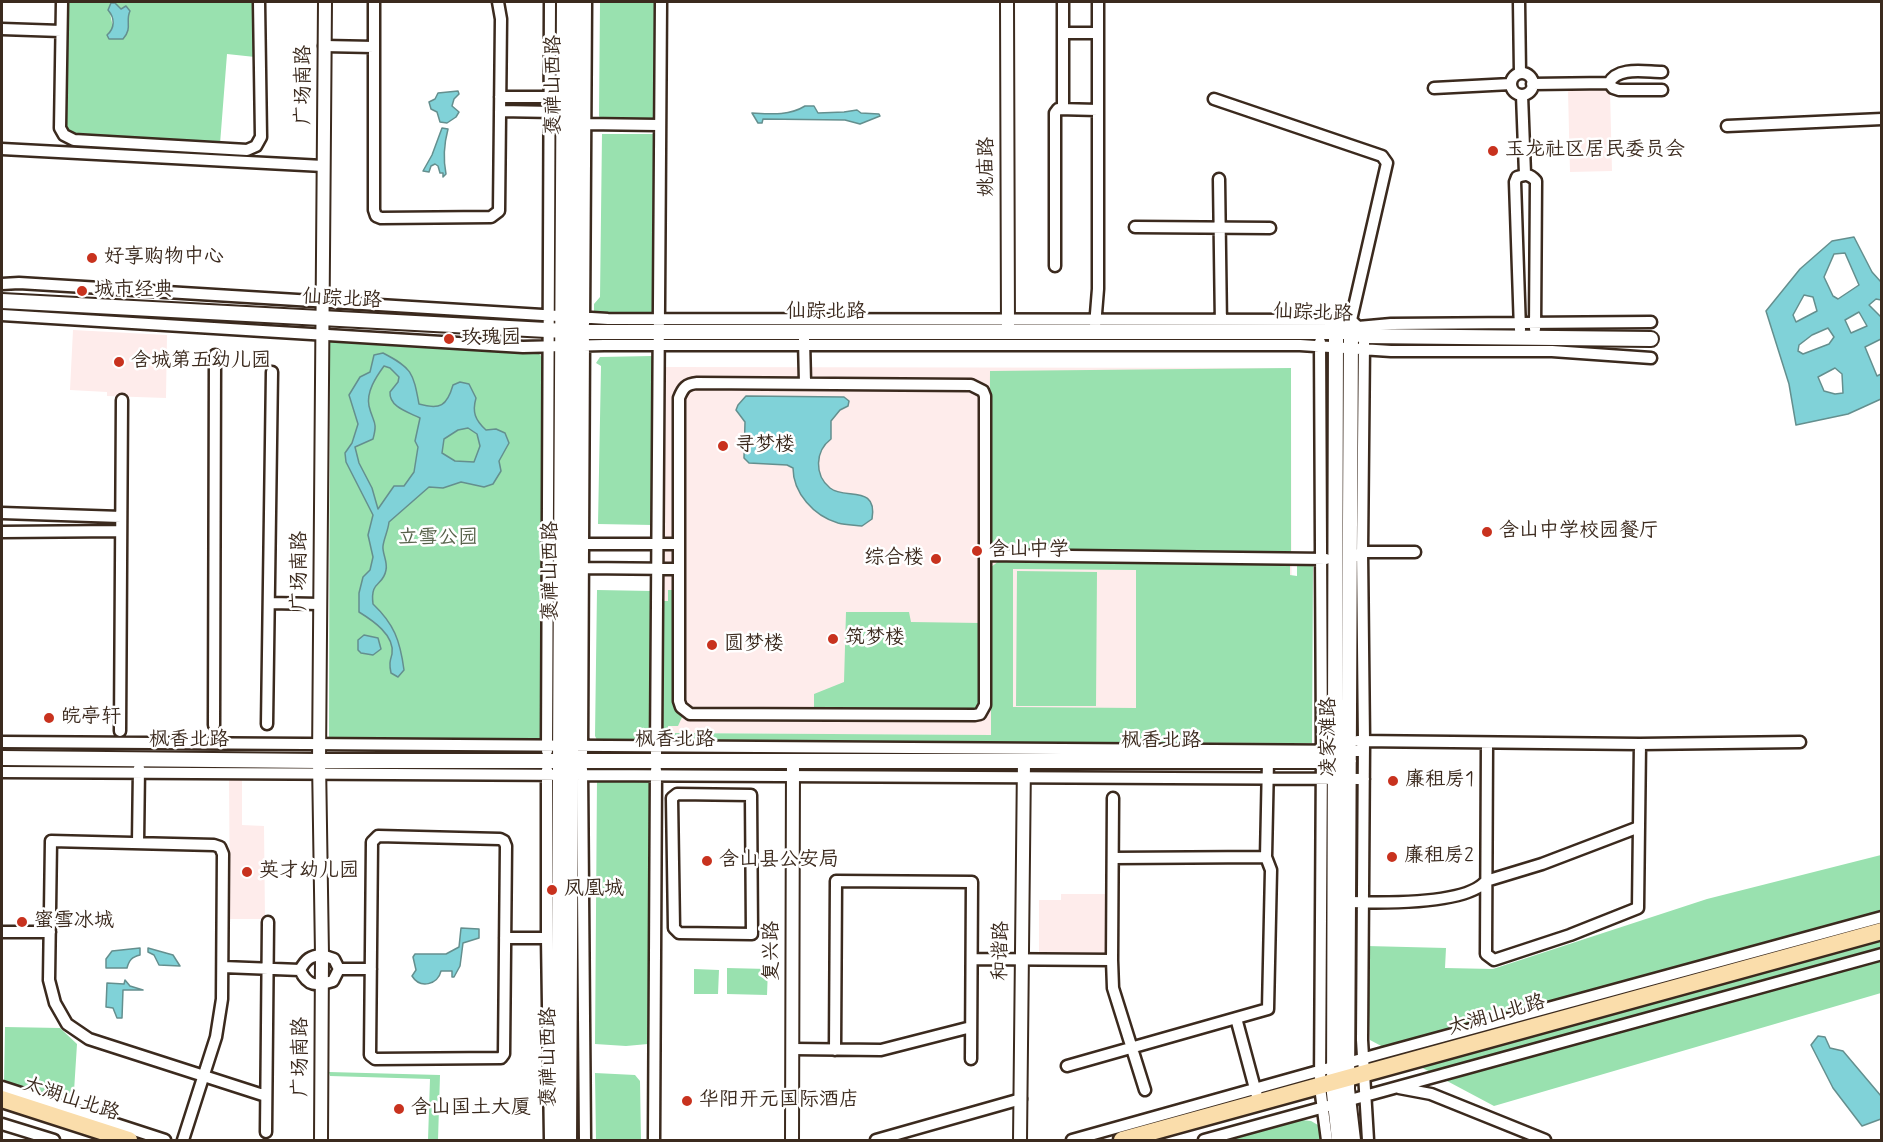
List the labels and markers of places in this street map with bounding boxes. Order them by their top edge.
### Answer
place label: 玉龙社区居民委员会 [1505,139,1685,163]
marker: 玉龙社区居民委员会 [1486,144,1500,158]
place label: 好享购物中心 [104,246,224,270]
marker: 好享购物中心 [85,251,99,265]
place label: 城市经典 [94,279,174,303]
marker: 城市经典 [75,284,89,298]
place label: 玫瑰园 [461,327,521,351]
marker: 玫瑰园 [442,332,456,346]
place label: 含城第五幼儿园 [131,350,271,374]
marker: 含城第五幼儿园 [112,355,126,369]
place label: 寻梦楼 [735,434,795,458]
marker: 寻梦楼 [716,439,730,453]
place label: 含山中学校园餐厅 [1499,520,1659,544]
marker: 含山中学校园餐厅 [1480,525,1494,539]
place label: 含山中学 [989,539,1069,563]
marker: 含山中学 [970,544,984,558]
place label: 综合楼 [864,547,924,571]
marker: 综合楼 [929,552,943,566]
place label: 筑梦楼 [845,627,905,651]
marker: 筑梦楼 [826,632,840,646]
place label: 圆梦楼 [724,633,784,657]
marker: 圆梦楼 [705,638,719,652]
place label: 皖亭轩 [61,706,121,730]
marker: 皖亭轩 [42,711,56,725]
place label: 廉租房1 [1405,769,1474,793]
marker: 廉租房1 [1386,774,1400,788]
place label: 廉租房2 [1404,845,1474,869]
place label: 含山县公安局 [719,849,839,873]
marker: 廉租房2 [1385,850,1399,864]
marker: 含山县公安局 [700,854,714,868]
place label: 英才幼儿园 [259,860,359,884]
marker: 英才幼儿园 [240,865,254,879]
place label: 凤凰城 [564,878,624,902]
marker: 凤凰城 [545,883,559,897]
place label: 蜜雪冰城 [34,910,114,934]
marker: 蜜雪冰城 [15,915,29,929]
place label: 华阳开元国际酒店 [699,1089,859,1113]
marker: 华阳开元国际酒店 [680,1094,694,1108]
place label: 含山国土大厦 [411,1097,531,1121]
marker: 含山国土大厦 [392,1102,406,1116]

